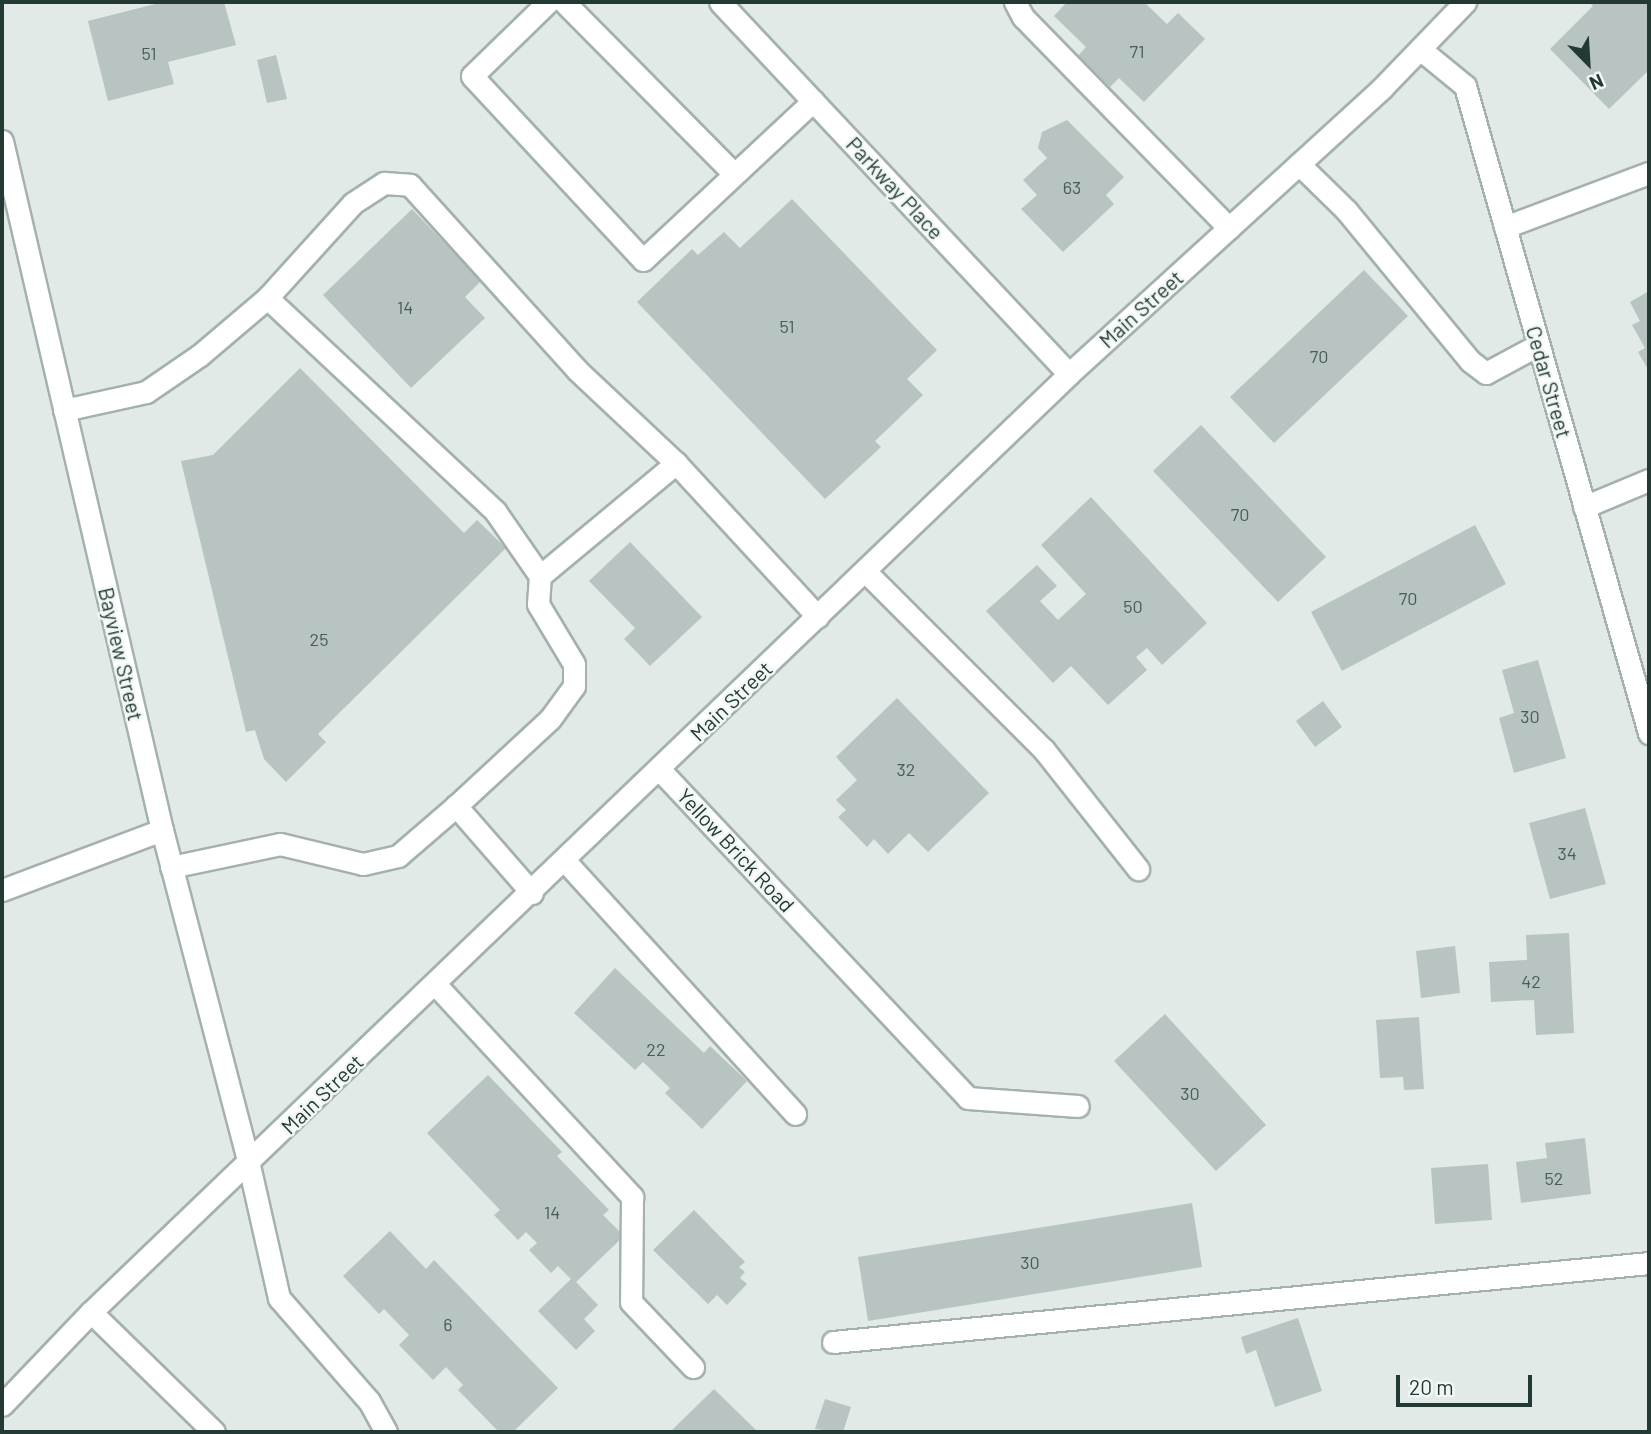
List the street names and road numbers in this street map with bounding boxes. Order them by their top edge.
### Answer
street label: Parkway Place [841,132,949,244]
street label: Main Street [1094,265,1188,353]
street label: Cedar Street [1521,323,1577,441]
street label: Bayview Street [93,585,149,723]
street label: Main Street [685,656,777,746]
street label: Yellow Brick Road [672,783,800,917]
street label: Main Street [276,1049,368,1139]

